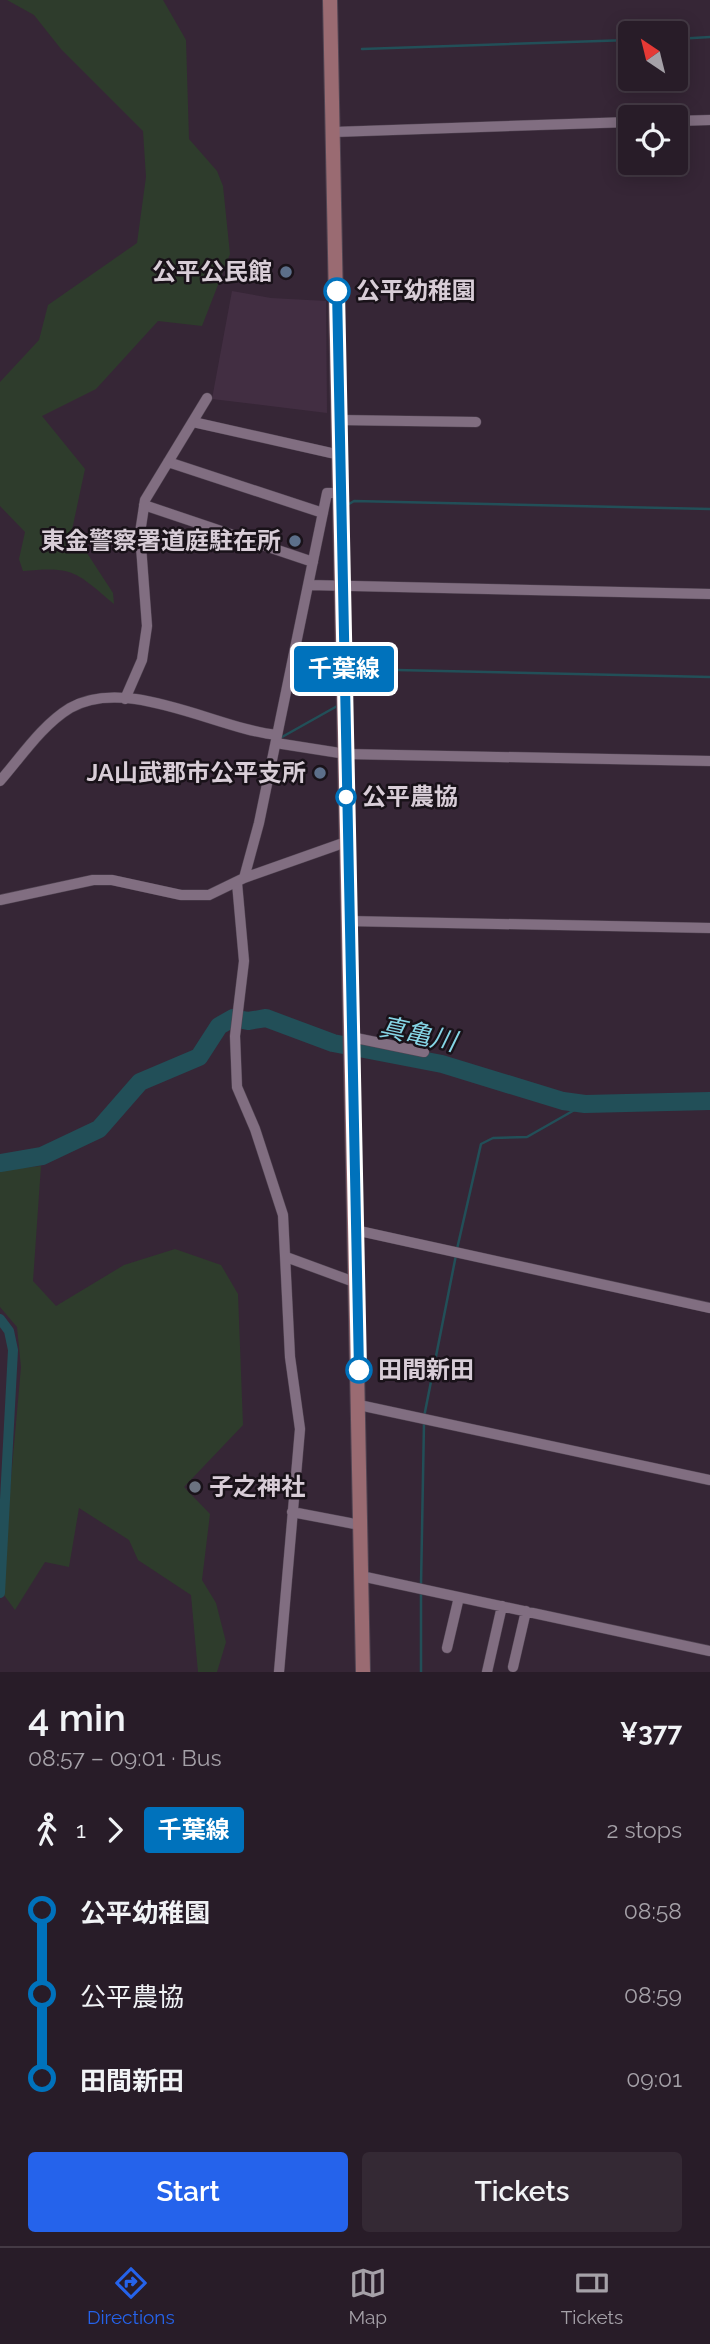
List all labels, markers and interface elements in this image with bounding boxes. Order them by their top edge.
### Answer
north arrow [618,21,688,91]
map controls [618,21,688,175]
button: locate [618,105,688,175]
place label: 公平公民館 [152,257,272,286]
marker: 公平公民館 [278,264,294,280]
place label: 公平幼稚園 [356,276,476,305]
marker: 公平幼稚園 [324,278,350,304]
place label: 東金警察署道庭駐在所 [41,526,281,555]
marker: 東金警察署道庭駐在所 [287,533,303,549]
line badge: 千葉線 [304,646,384,692]
text: 千葉線 [308,654,380,683]
place label: JA山武郡市公平支所 [87,758,306,787]
marker: JA山武郡市公平支所 [312,765,328,781]
place label: 公平農協 [362,782,458,811]
marker: 公平農協 [336,787,356,807]
water label: 真亀川 [377,1011,462,1057]
place label: 田間新田 [378,1355,474,1384]
marker: 田間新田 [346,1357,372,1383]
place label: 子之神社 [209,1472,305,1501]
marker: 子之神社 [187,1479,203,1495]
text: 4 min [28,1695,126,1740]
text: ¥377 [620,1717,682,1747]
text: 08:57 – 09:01 · Bus [28,1744,222,1771]
icon: walk [28,1811,66,1849]
icon: forward [96,1811,134,1849]
text: 千葉線 [158,1815,230,1844]
text: 1 [76,1816,86,1843]
text: 2 stops [607,1816,682,1843]
text: 08:58 [624,1897,682,1924]
text: 公平幼稚園 [80,1898,210,1928]
text: 08:59 [624,1981,682,2008]
text: 公平農協 [80,1982,184,2012]
text: 09:01 [626,2065,682,2092]
text: 田間新田 [80,2066,184,2096]
button: Start [28,2152,348,2232]
button: Tickets [362,2152,682,2232]
tab: Directions [87,2264,175,2328]
tab: Map [348,2264,387,2328]
tab: Tickets [561,2264,623,2328]

